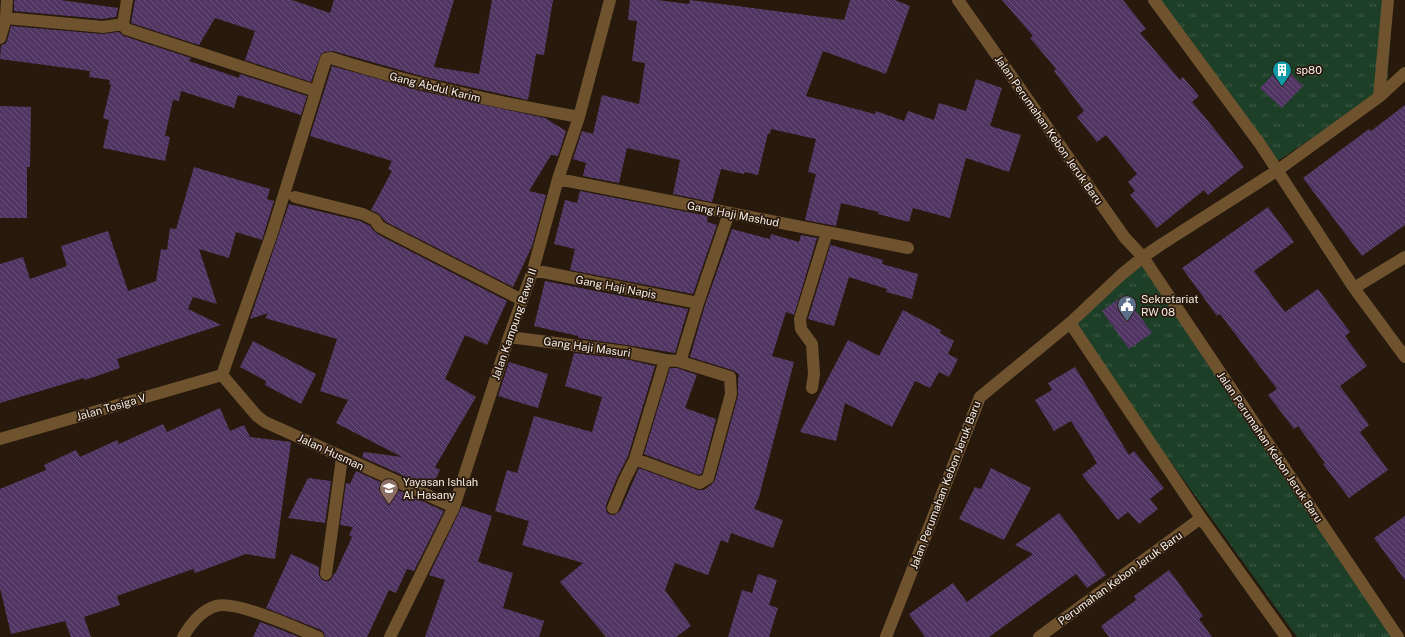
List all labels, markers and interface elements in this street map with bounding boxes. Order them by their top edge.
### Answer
street label: Jalan Perumahan Kebon Jeruk Baru [993,53,1105,207]
building icon: sp80 [1271,59,1293,87]
place label: sp80 [1296,64,1322,76]
street label: Gang Abdul Karim [388,70,482,104]
street label: Gang Haji Mashud [686,199,780,229]
street label: Jalan Kampung Rawa II [489,267,539,381]
street label: Gang Haji Napis [575,273,658,301]
place label: Sekretariat RW 08 [1141,293,1198,318]
public building icon: Sekretariat RW 08 [1116,294,1138,322]
street label: Gang Haji Masuri [543,335,631,359]
street label: Jalan Perumahan Kebon Jeruk Baru [1215,369,1325,525]
street label: Jalan Tosiga V [75,391,148,423]
street label: Jalan Perumahan Kebon Jeruk Baru [907,399,983,571]
street label: Jalan Husman [296,432,366,472]
place label: Yayasan Ishlah Al Hasany [403,476,478,501]
school or university icon: Yayasan Ishlah Al Hasany [378,477,400,505]
street label: Perumahan Kebon Jeruk Baru [1056,529,1184,627]

